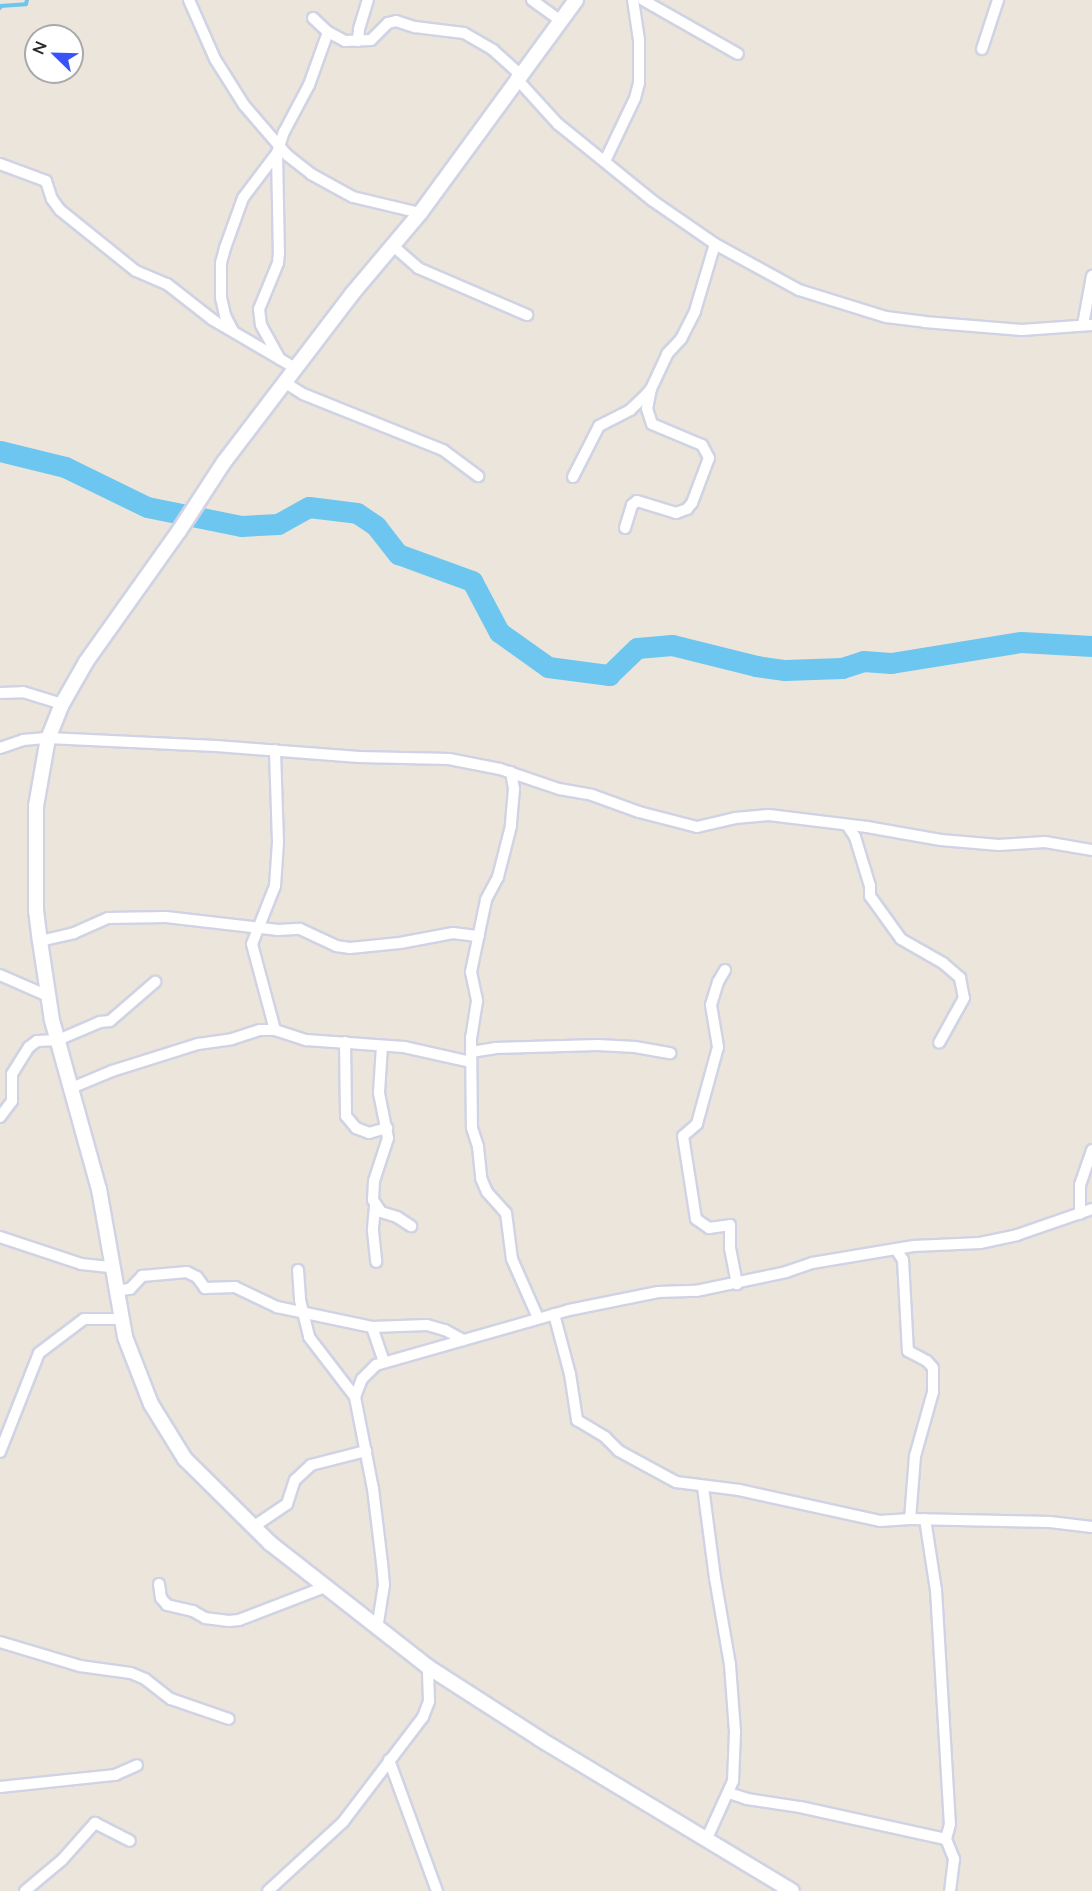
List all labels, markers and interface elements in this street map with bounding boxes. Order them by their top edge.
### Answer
north arrow [24,24,84,84]
text: N [28,38,50,57]

